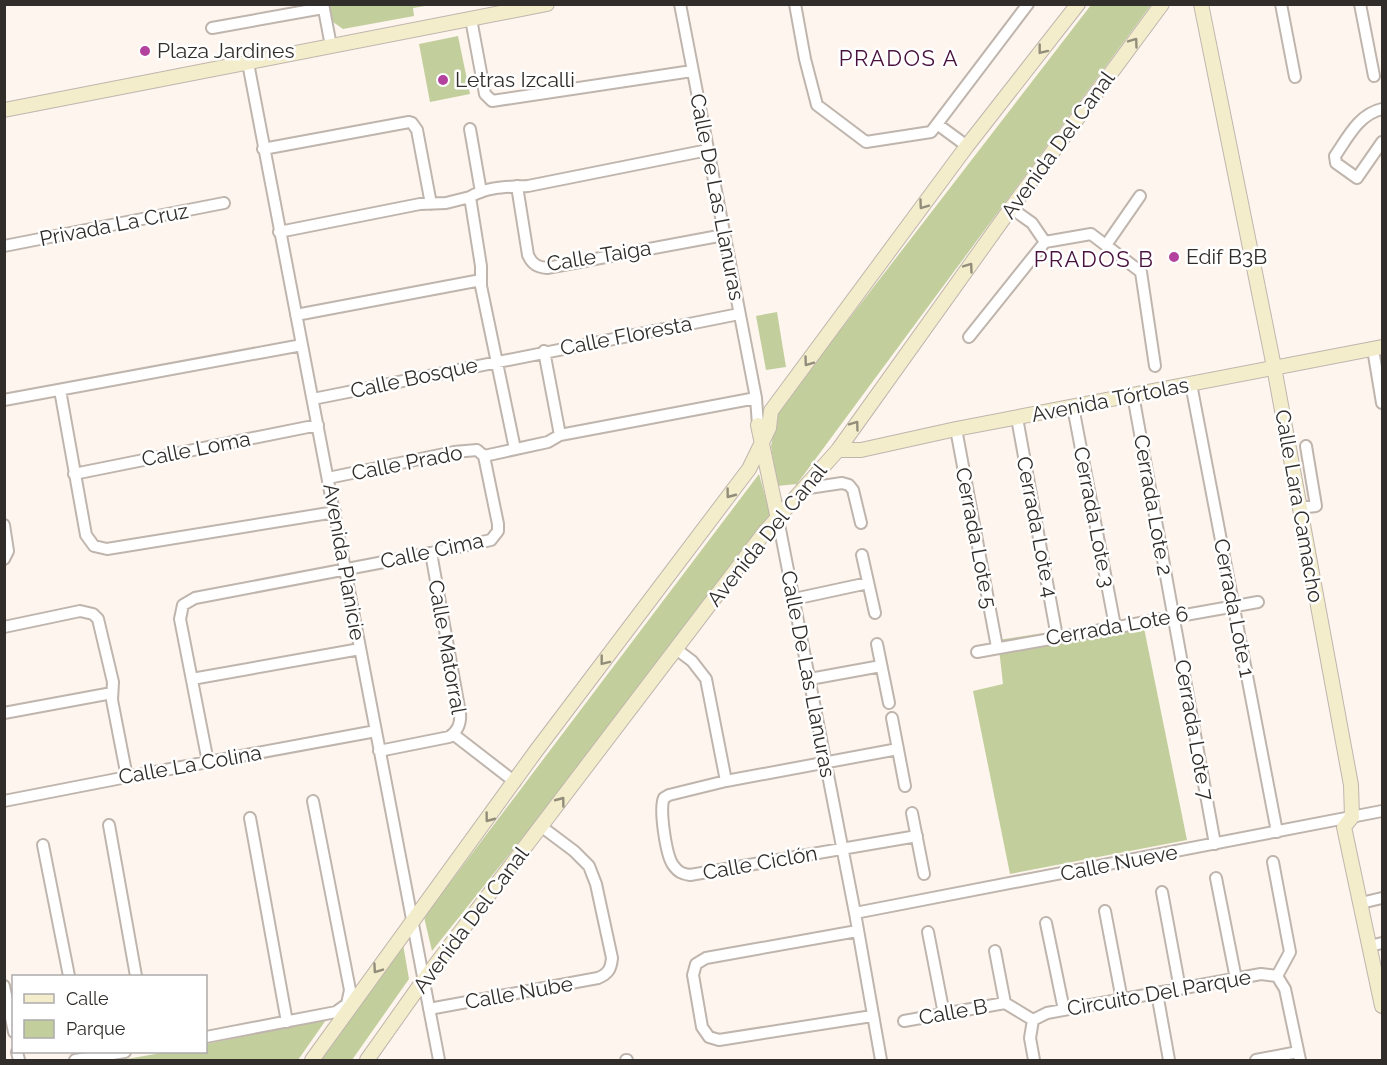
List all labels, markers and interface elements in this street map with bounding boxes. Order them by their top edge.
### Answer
place label: Plaza Jardines [157,38,295,63]
one-way arrow [1127,38,1138,49]
marker: Plaza Jardines [138,44,152,58]
one-way arrow [1039,44,1050,55]
district label: PRADOS A [839,45,959,71]
street label: Avenida Del Canal [996,66,1120,223]
place label: Letras Izcalli [455,67,575,92]
marker: Letras Izcalli [436,73,450,87]
street label: Calle De Las Llanuras [685,92,750,302]
street label: Privada La Cruz [37,198,190,251]
one-way arrow [920,199,931,210]
street label: Calle Taiga [545,235,653,276]
place label: Edif B3B [1186,244,1267,269]
district label: PRADOS B [1034,246,1154,272]
marker: Edif B3B [1167,250,1181,264]
one-way arrow [962,263,973,274]
street label: Calle Floresta [558,311,694,361]
street label: Calle Bosque [348,352,480,403]
one-way arrow [804,355,815,366]
street label: Avenida Tórtolas [1029,372,1191,427]
street label: Calle Lara Camacho [1270,407,1329,604]
one-way arrow [848,421,859,432]
street label: Calle Loma [139,426,252,471]
street label: Cerrada Lote 2 [1129,433,1178,577]
street label: Calle Prado [349,440,464,485]
street label: Cerrada Lote 3 [1069,444,1120,589]
street label: Cerrada Lote 4 [1012,454,1063,600]
street label: Avenida Del Canal [701,458,832,611]
street label: Cerrada Lote 5 [951,465,1002,611]
street label: Avenida Planicie [318,482,371,642]
one-way arrow [727,487,738,498]
street label: Calle Cima [378,527,486,574]
street label: Cerrada Lote 1 [1209,537,1260,679]
street label: Calle De Las Llanuras [776,569,841,779]
street label: Calle Matorral [423,578,472,716]
street label: Cerrada Lote 6 [1044,601,1190,650]
one-way arrow [601,654,612,665]
street label: Cerrada Lote 7 [1170,657,1219,803]
street label: Calle La Colina [116,740,263,789]
one-way arrow [554,797,565,808]
one-way arrow [485,811,496,822]
street label: Calle Nueve [1058,839,1180,886]
street label: Calle Ciclón [701,840,819,885]
street label: Avenida Del Canal [408,842,534,998]
one-way arrow [373,963,384,974]
street label: Circuito Del Parque [1065,964,1253,1021]
street label: Calle Nube [463,971,575,1014]
legend [12,975,207,1053]
text: Calle [66,988,109,1009]
street label: Calle B [917,993,989,1030]
text: Parque [66,1018,126,1039]

